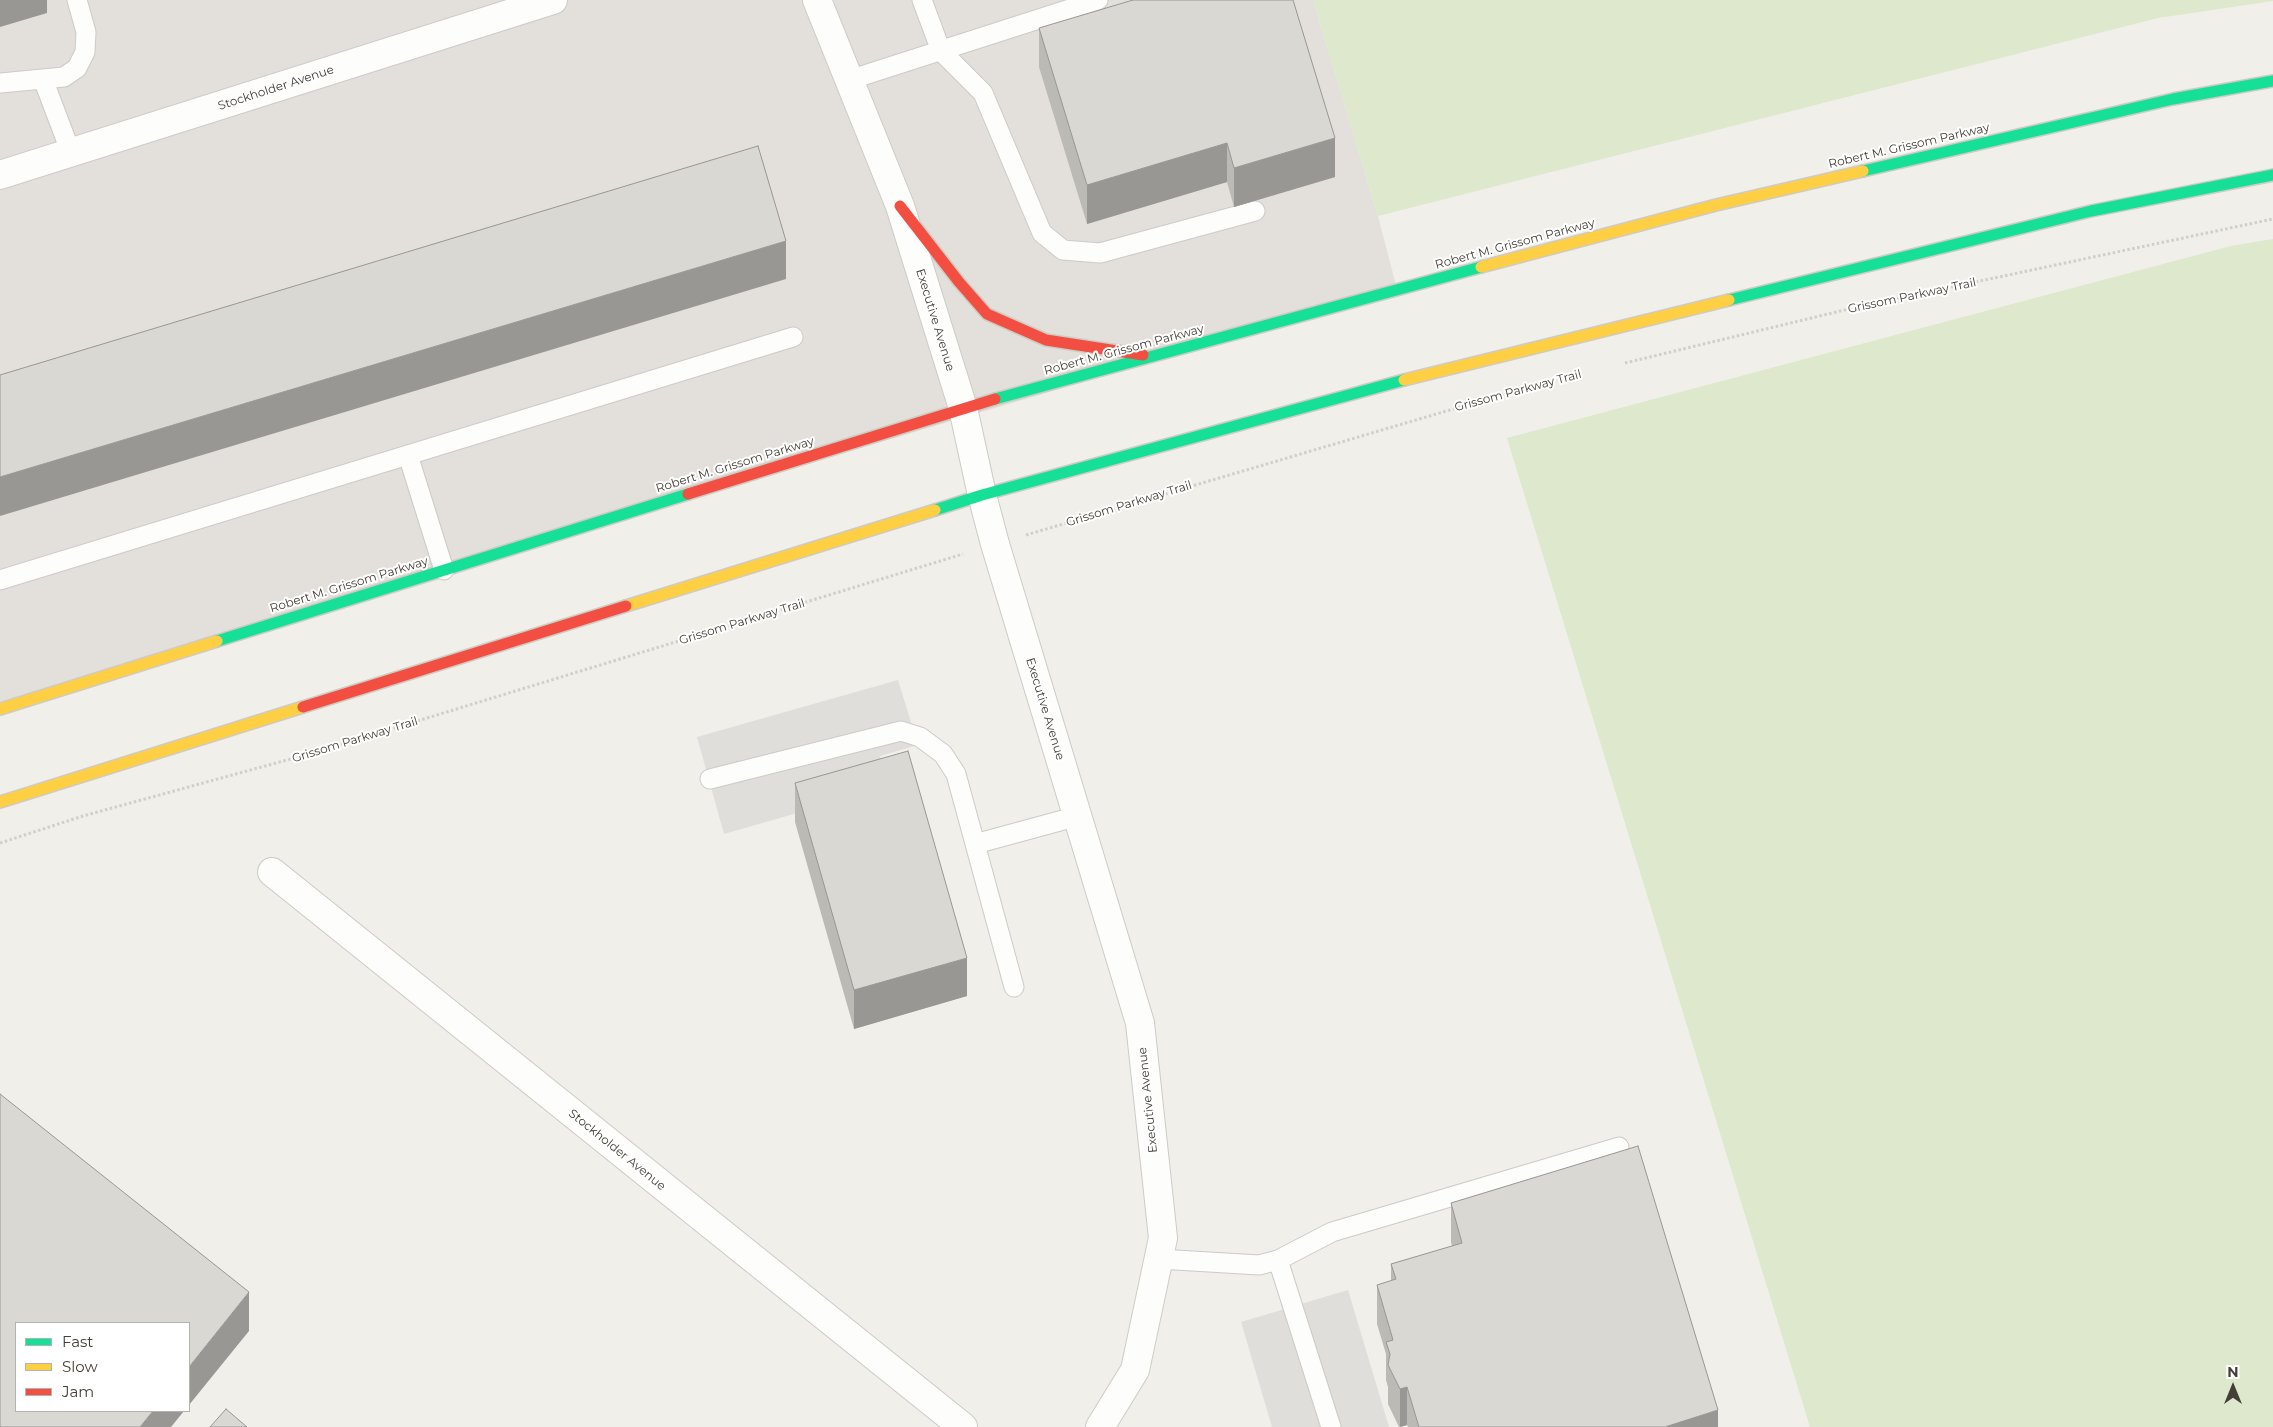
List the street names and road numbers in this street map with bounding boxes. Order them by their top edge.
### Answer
street label: Stockholder Avenue [216,62,336,114]
street label: Robert M. Grissom Parkway [1827,120,1991,172]
street label: Robert M. Grissom Parkway [1434,216,1596,272]
street label: Executive Avenue [913,267,957,373]
street label: Grissom Parkway Trail [1847,275,1977,317]
street label: Robert M. Grissom Parkway [1043,322,1205,378]
street label: Grissom Parkway Trail [1453,367,1583,415]
street label: Robert M. Grissom Parkway [654,434,816,496]
street label: Grissom Parkway Trail [1064,478,1194,530]
street label: Robert M. Grissom Parkway [268,554,430,616]
street label: Grissom Parkway Trail [677,596,807,648]
street label: Executive Avenue [1023,656,1067,762]
street label: Grissom Parkway Trail [290,714,420,766]
street label: Executive Avenue [1135,1046,1161,1154]
street label: Stockholder Avenue [565,1106,669,1194]

